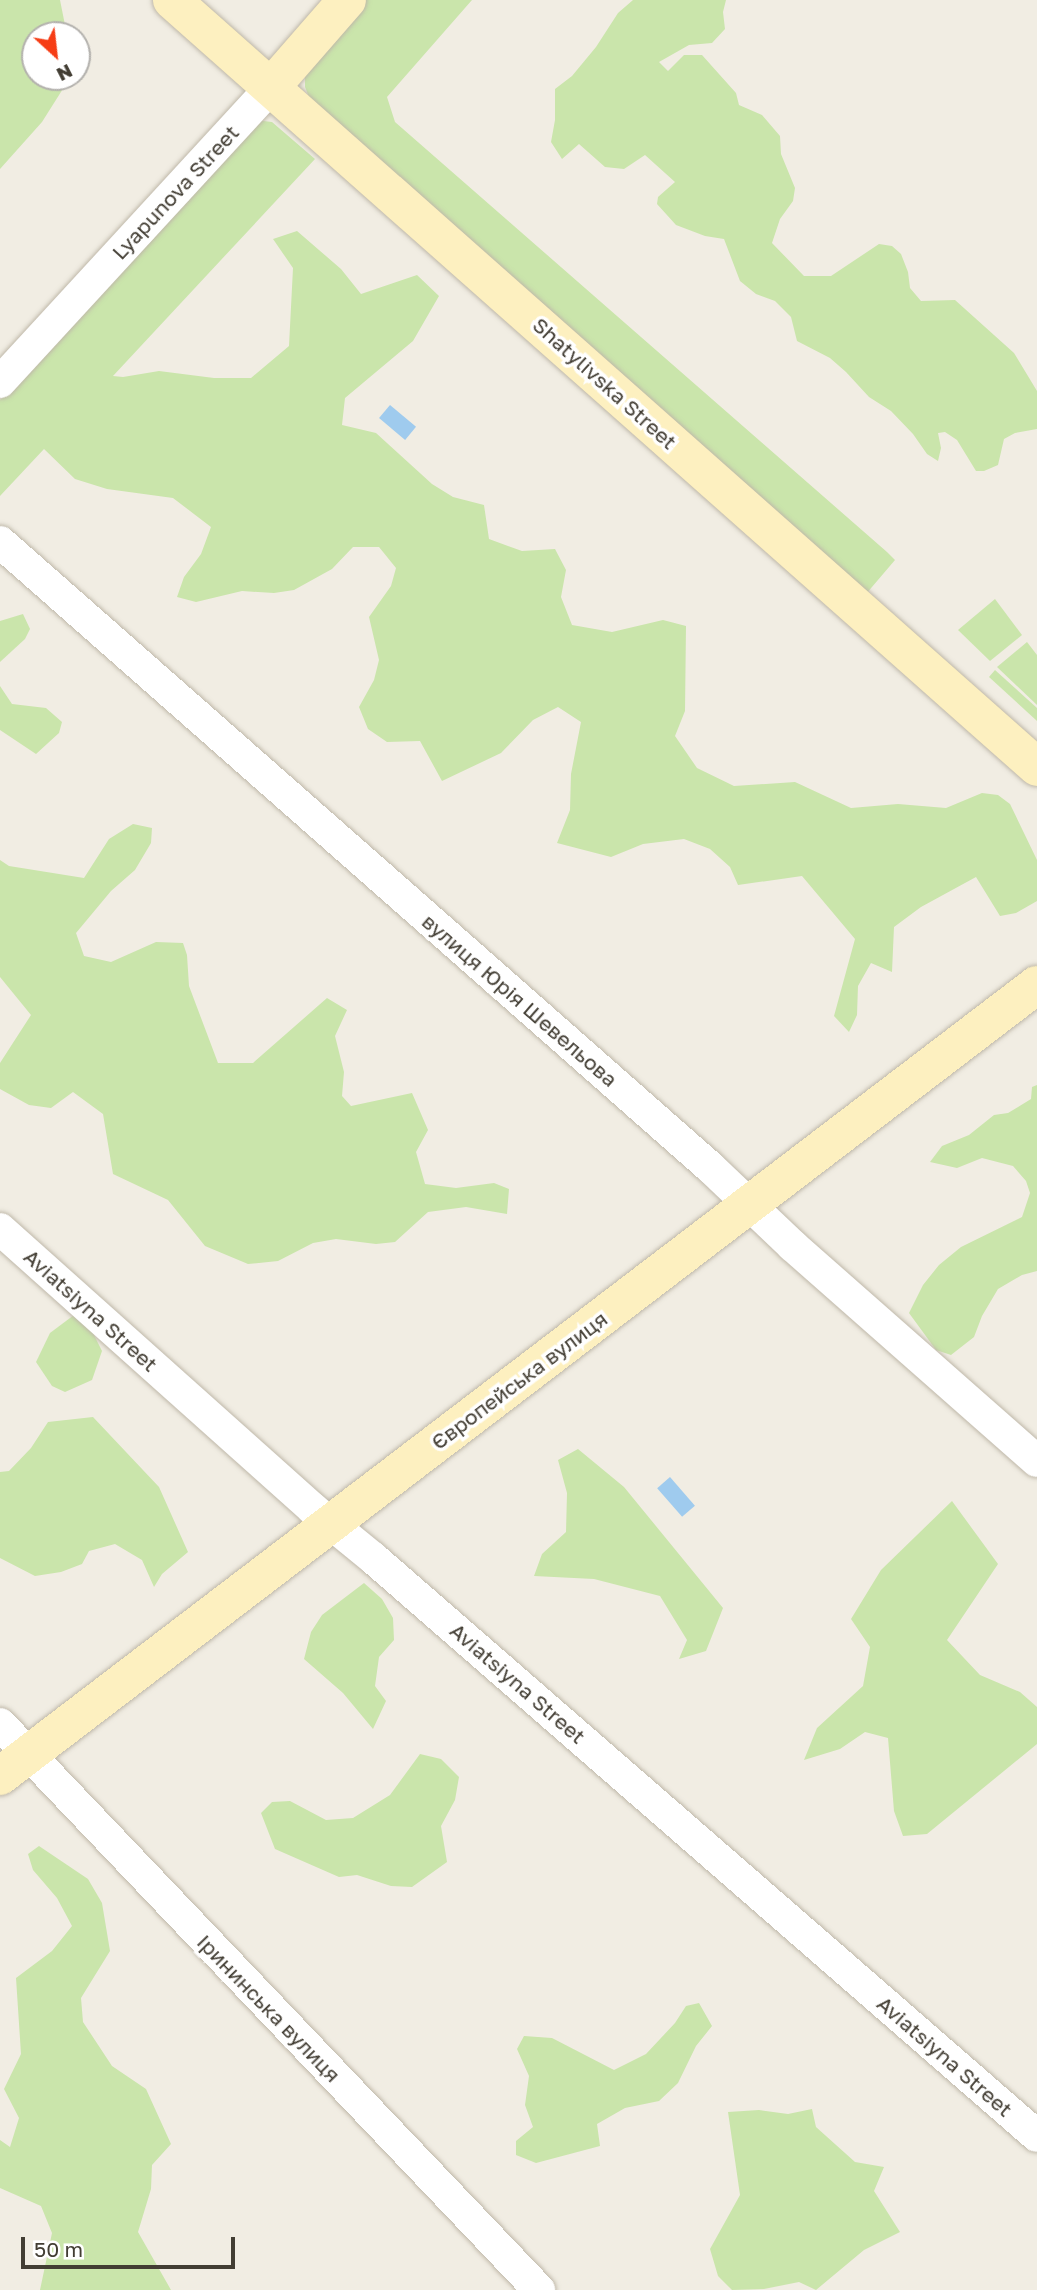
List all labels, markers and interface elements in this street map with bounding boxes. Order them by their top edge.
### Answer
north arrow [21,21,91,91]
text: N [53,60,77,87]
street label: Lyapunova Street [106,120,244,264]
street label: Shatylivska Street [528,312,682,454]
street label: вулиця Юрія Шевельова [417,908,623,1092]
street label: Aviatsiyna Street [19,1243,163,1377]
street label: Європейська вулиця [426,1306,612,1454]
street label: Aviatsiyna Street [445,1617,591,1749]
street label: Ірининська вулиця [192,1929,346,2087]
street label: Aviatsiyna Street [872,1990,1018,2122]
scale bar [24,2224,238,2268]
text: 50 m [34,2236,83,2262]

